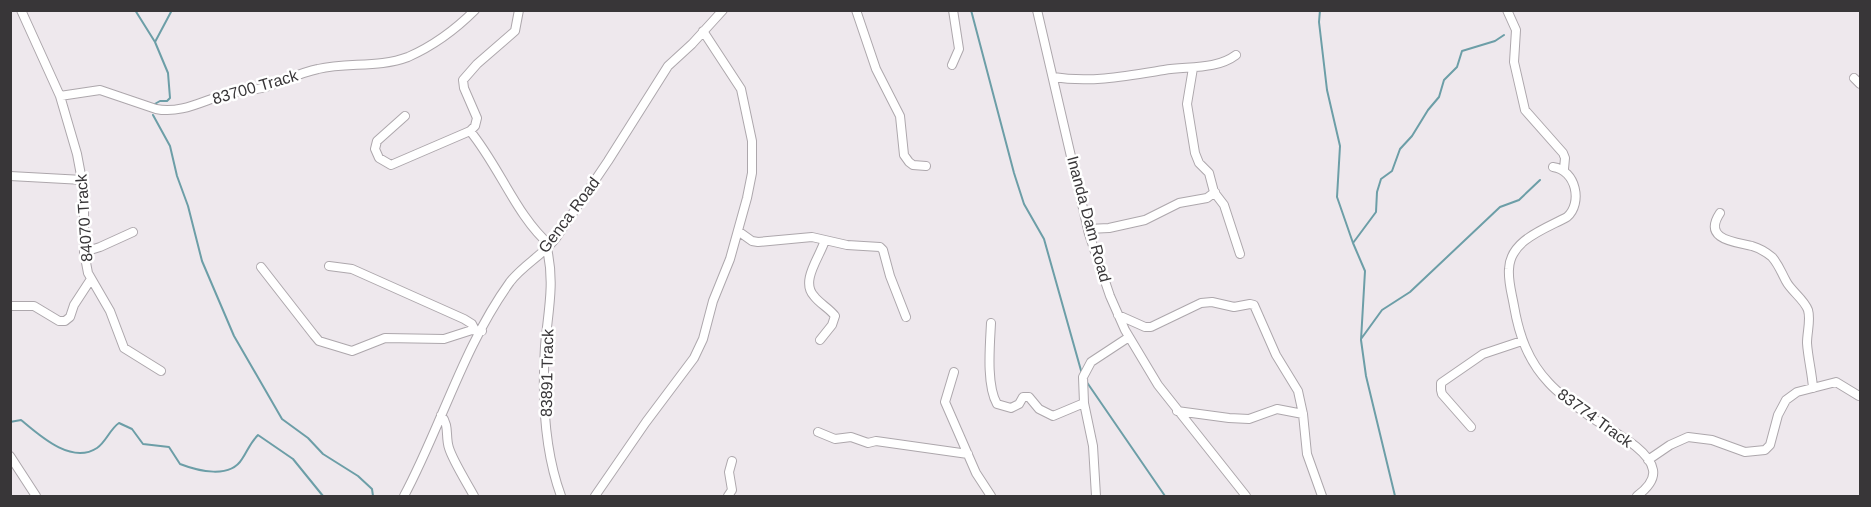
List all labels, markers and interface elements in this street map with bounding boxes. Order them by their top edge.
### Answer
street label: 83700 Track [210,66,301,107]
street label: Inanda Dam Road [1064,154,1114,284]
street label: 84070 Track [72,172,96,263]
street label: Genca Road [535,174,603,256]
street label: 83891 Track [538,328,556,417]
street label: 83774 Track [1554,385,1636,451]

